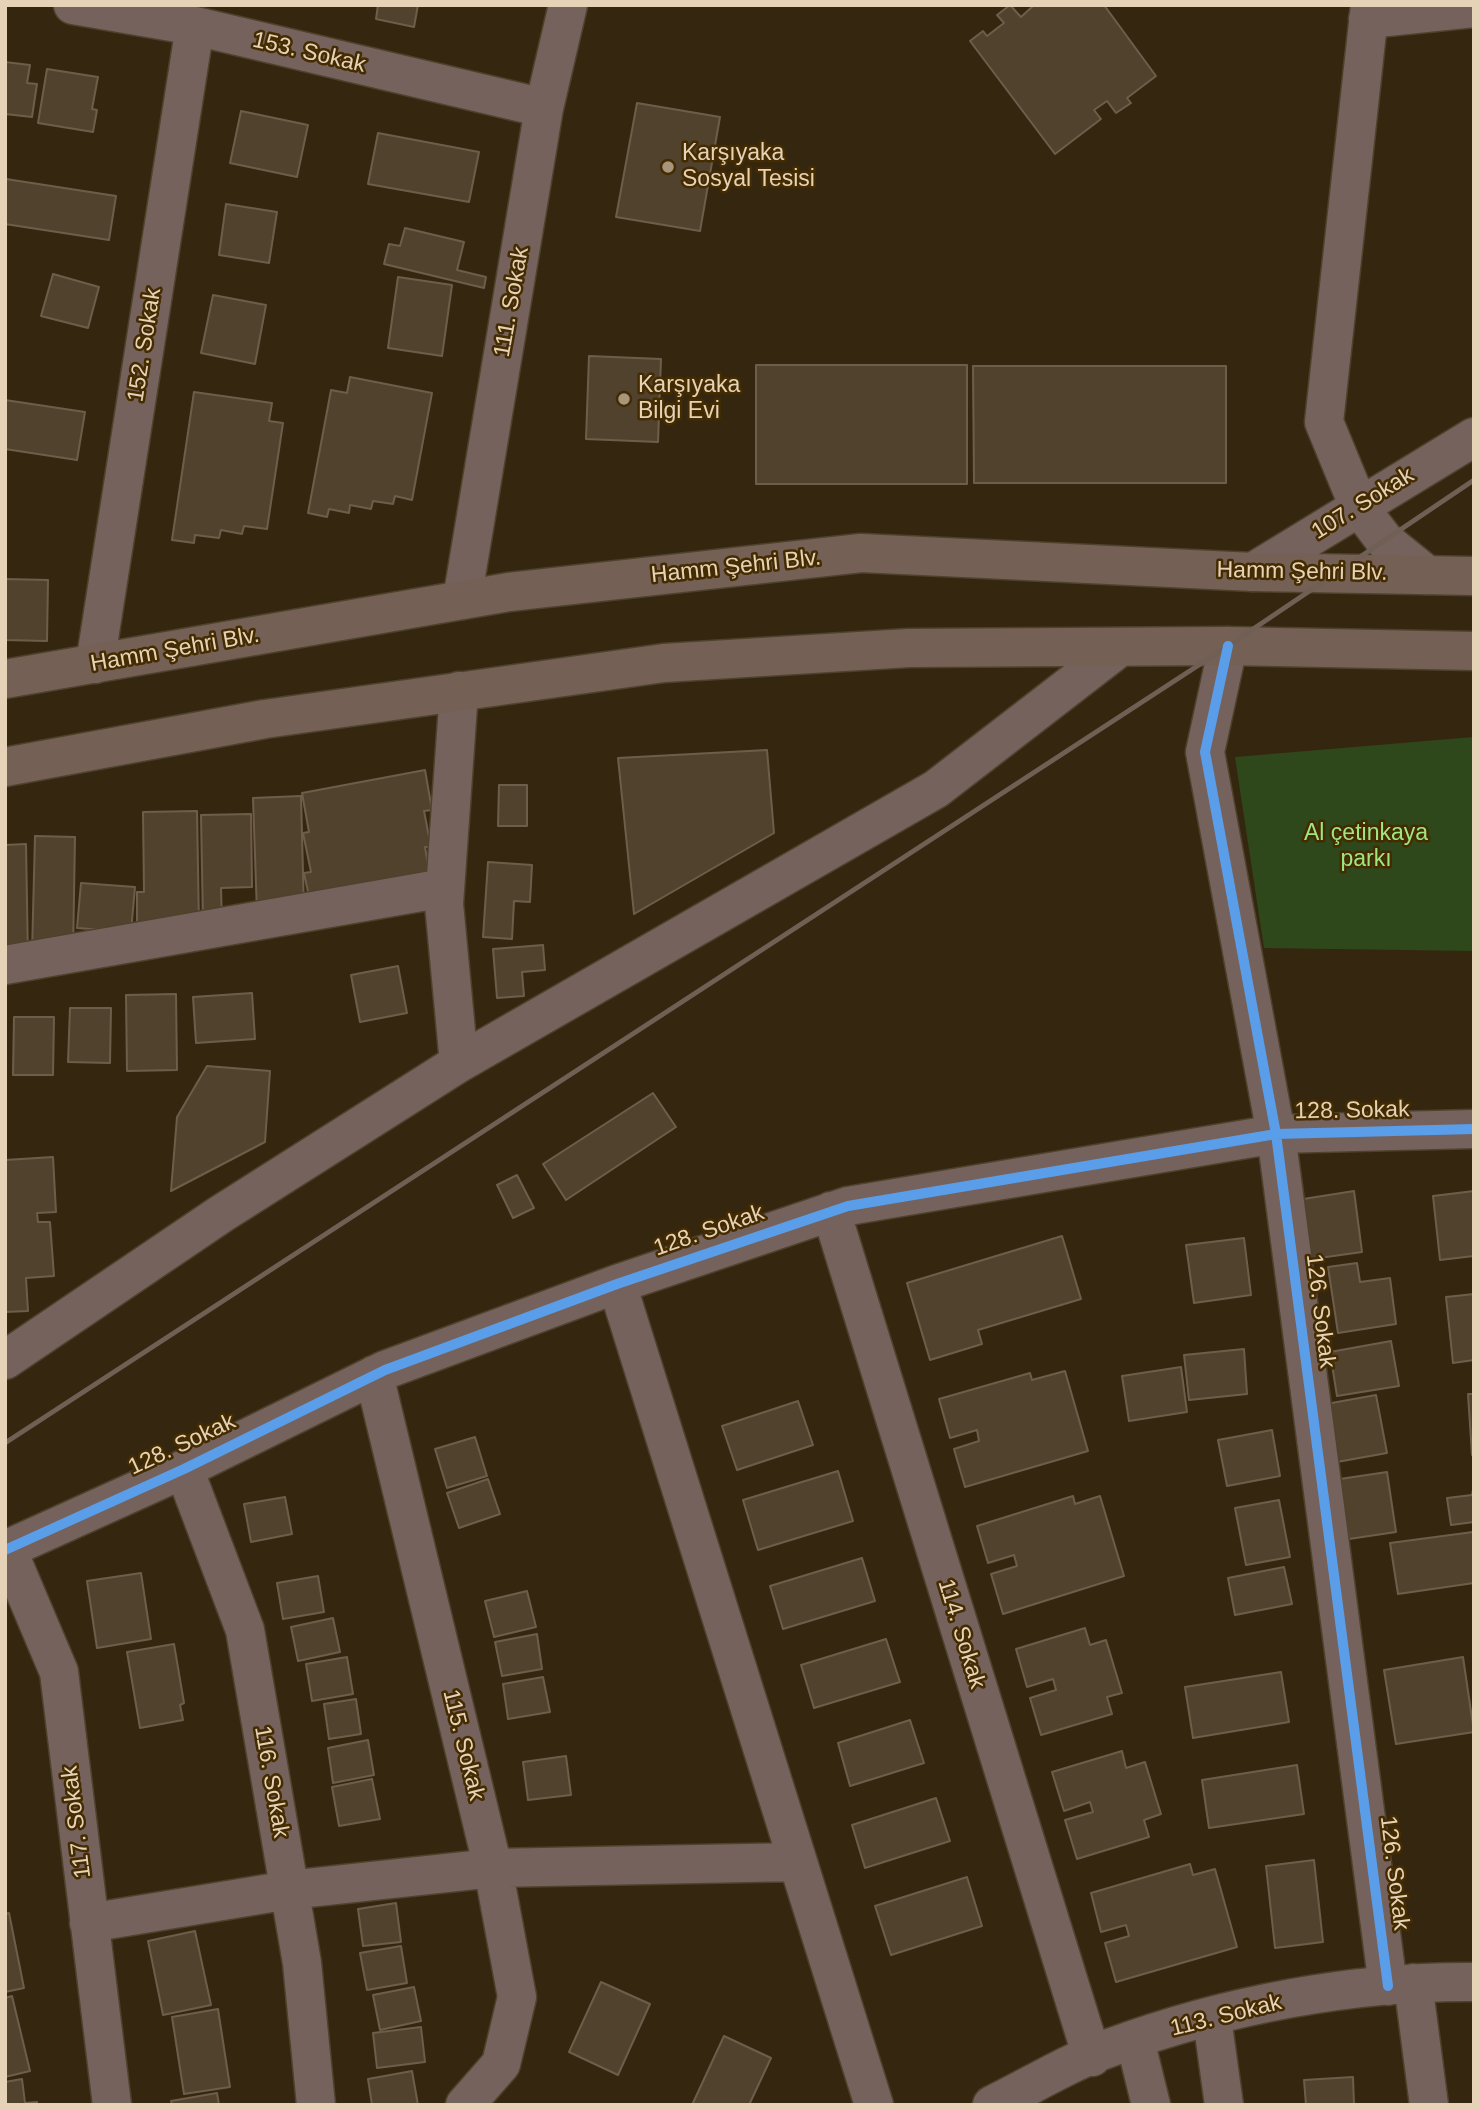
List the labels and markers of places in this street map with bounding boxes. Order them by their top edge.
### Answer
place label: Karşıyaka Sosyal Tesisi [682,140,815,194]
marker: Karşıyaka Sosyal Tesisi [660,159,676,175]
place label: Karşıyaka Bilgi Evi [638,372,740,426]
marker: Karşıyaka Bilgi Evi [616,391,632,407]

